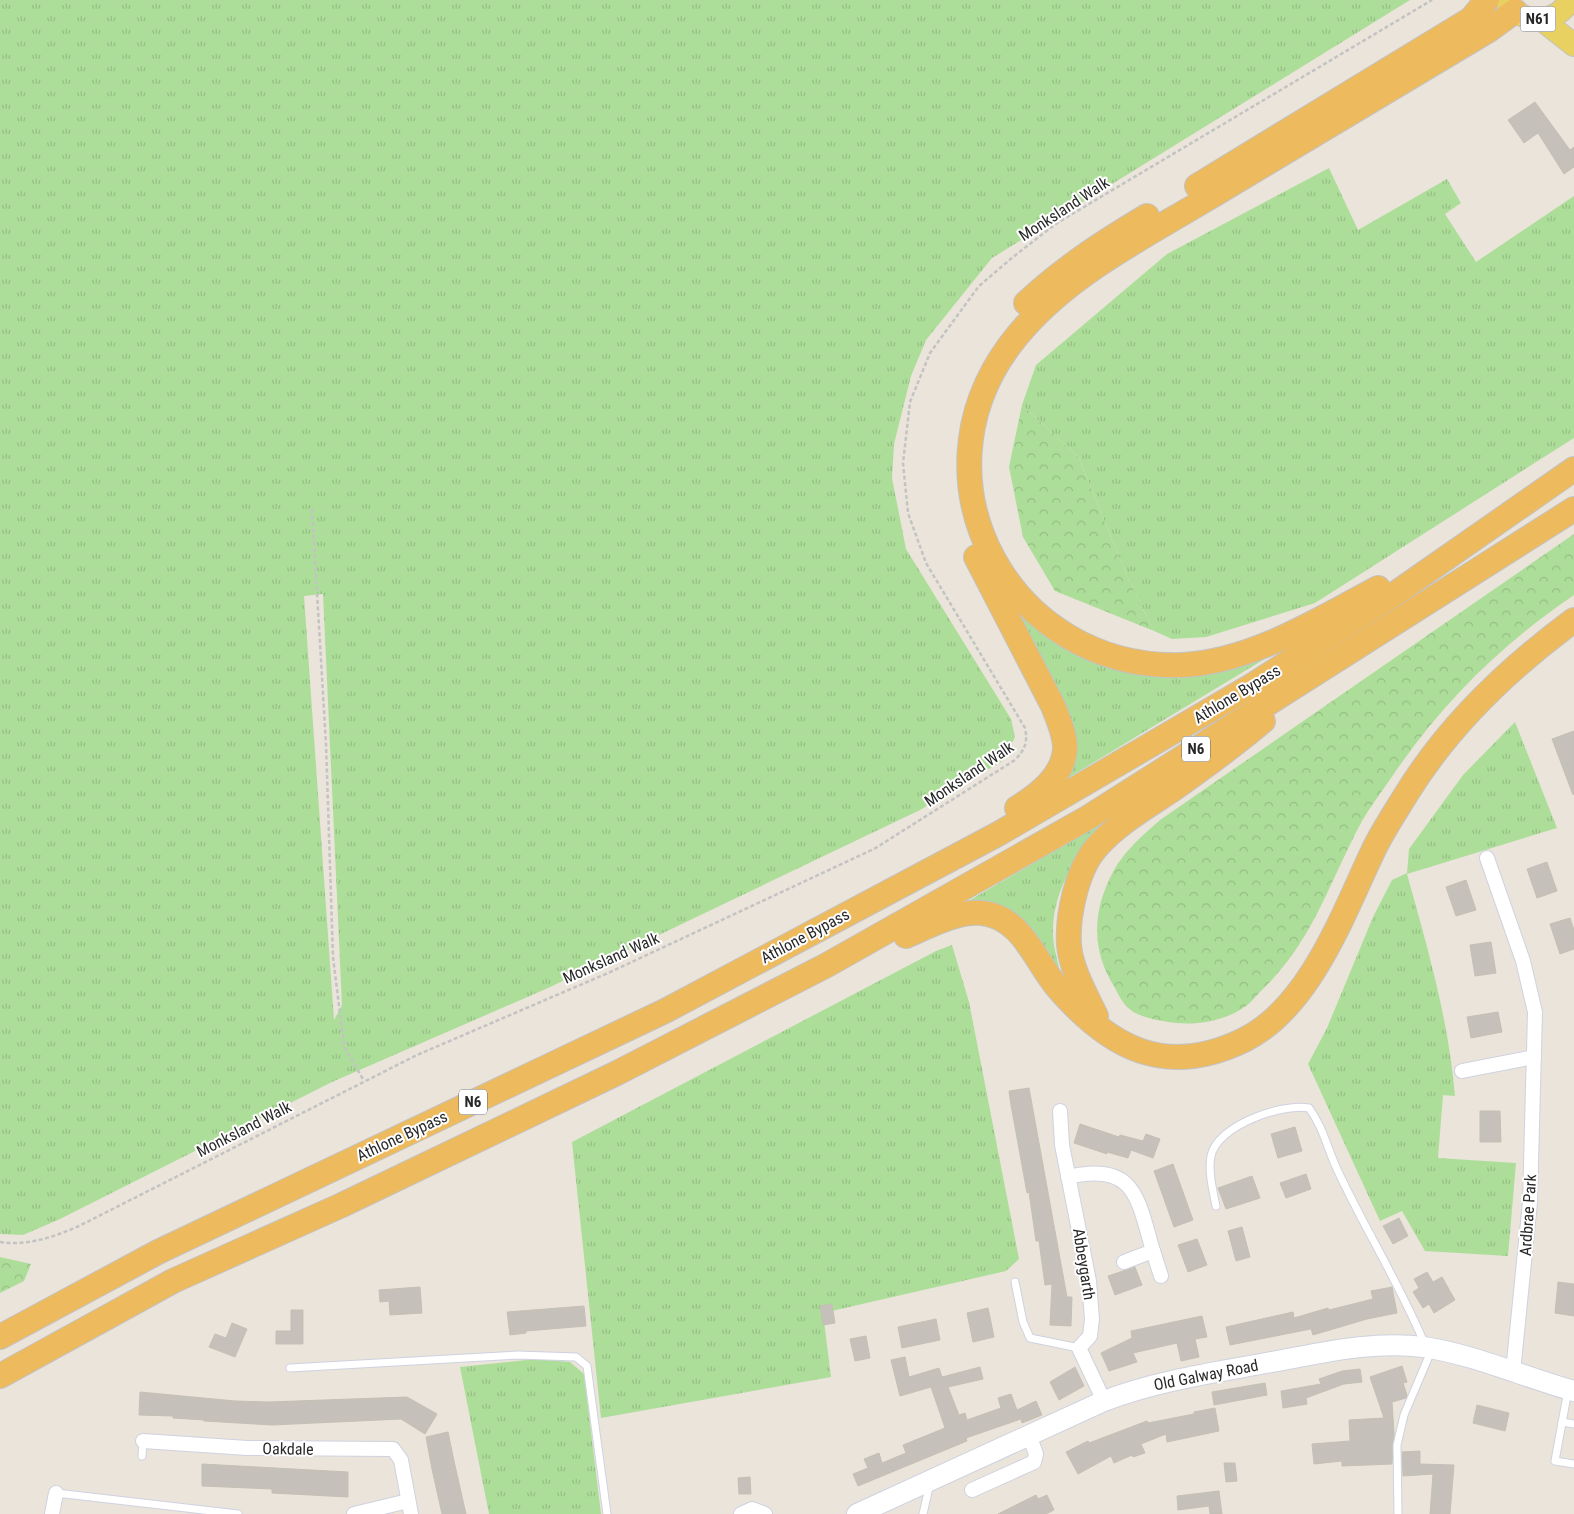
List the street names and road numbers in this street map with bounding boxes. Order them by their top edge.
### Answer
road number: N61 [1520,6,1556,32]
street label: Monksland Walk [1015,172,1113,245]
street label: Athlone Bypass [1190,661,1284,727]
road number: N6 [1182,736,1210,762]
street label: Monksland Walk [921,737,1018,811]
street label: Athlone Bypass [757,905,853,967]
street label: Monksland Walk [560,928,663,988]
road number: N6 [459,1090,487,1114]
street label: Monksland Walk [194,1097,295,1161]
street label: Athlone Bypass [354,1107,450,1165]
street label: Ardbrae Park [1516,1173,1540,1256]
street label: Abbeygarth [1069,1227,1099,1301]
street label: Old Galway Road [1152,1356,1260,1394]
street label: Oakdale [262,1439,314,1459]

